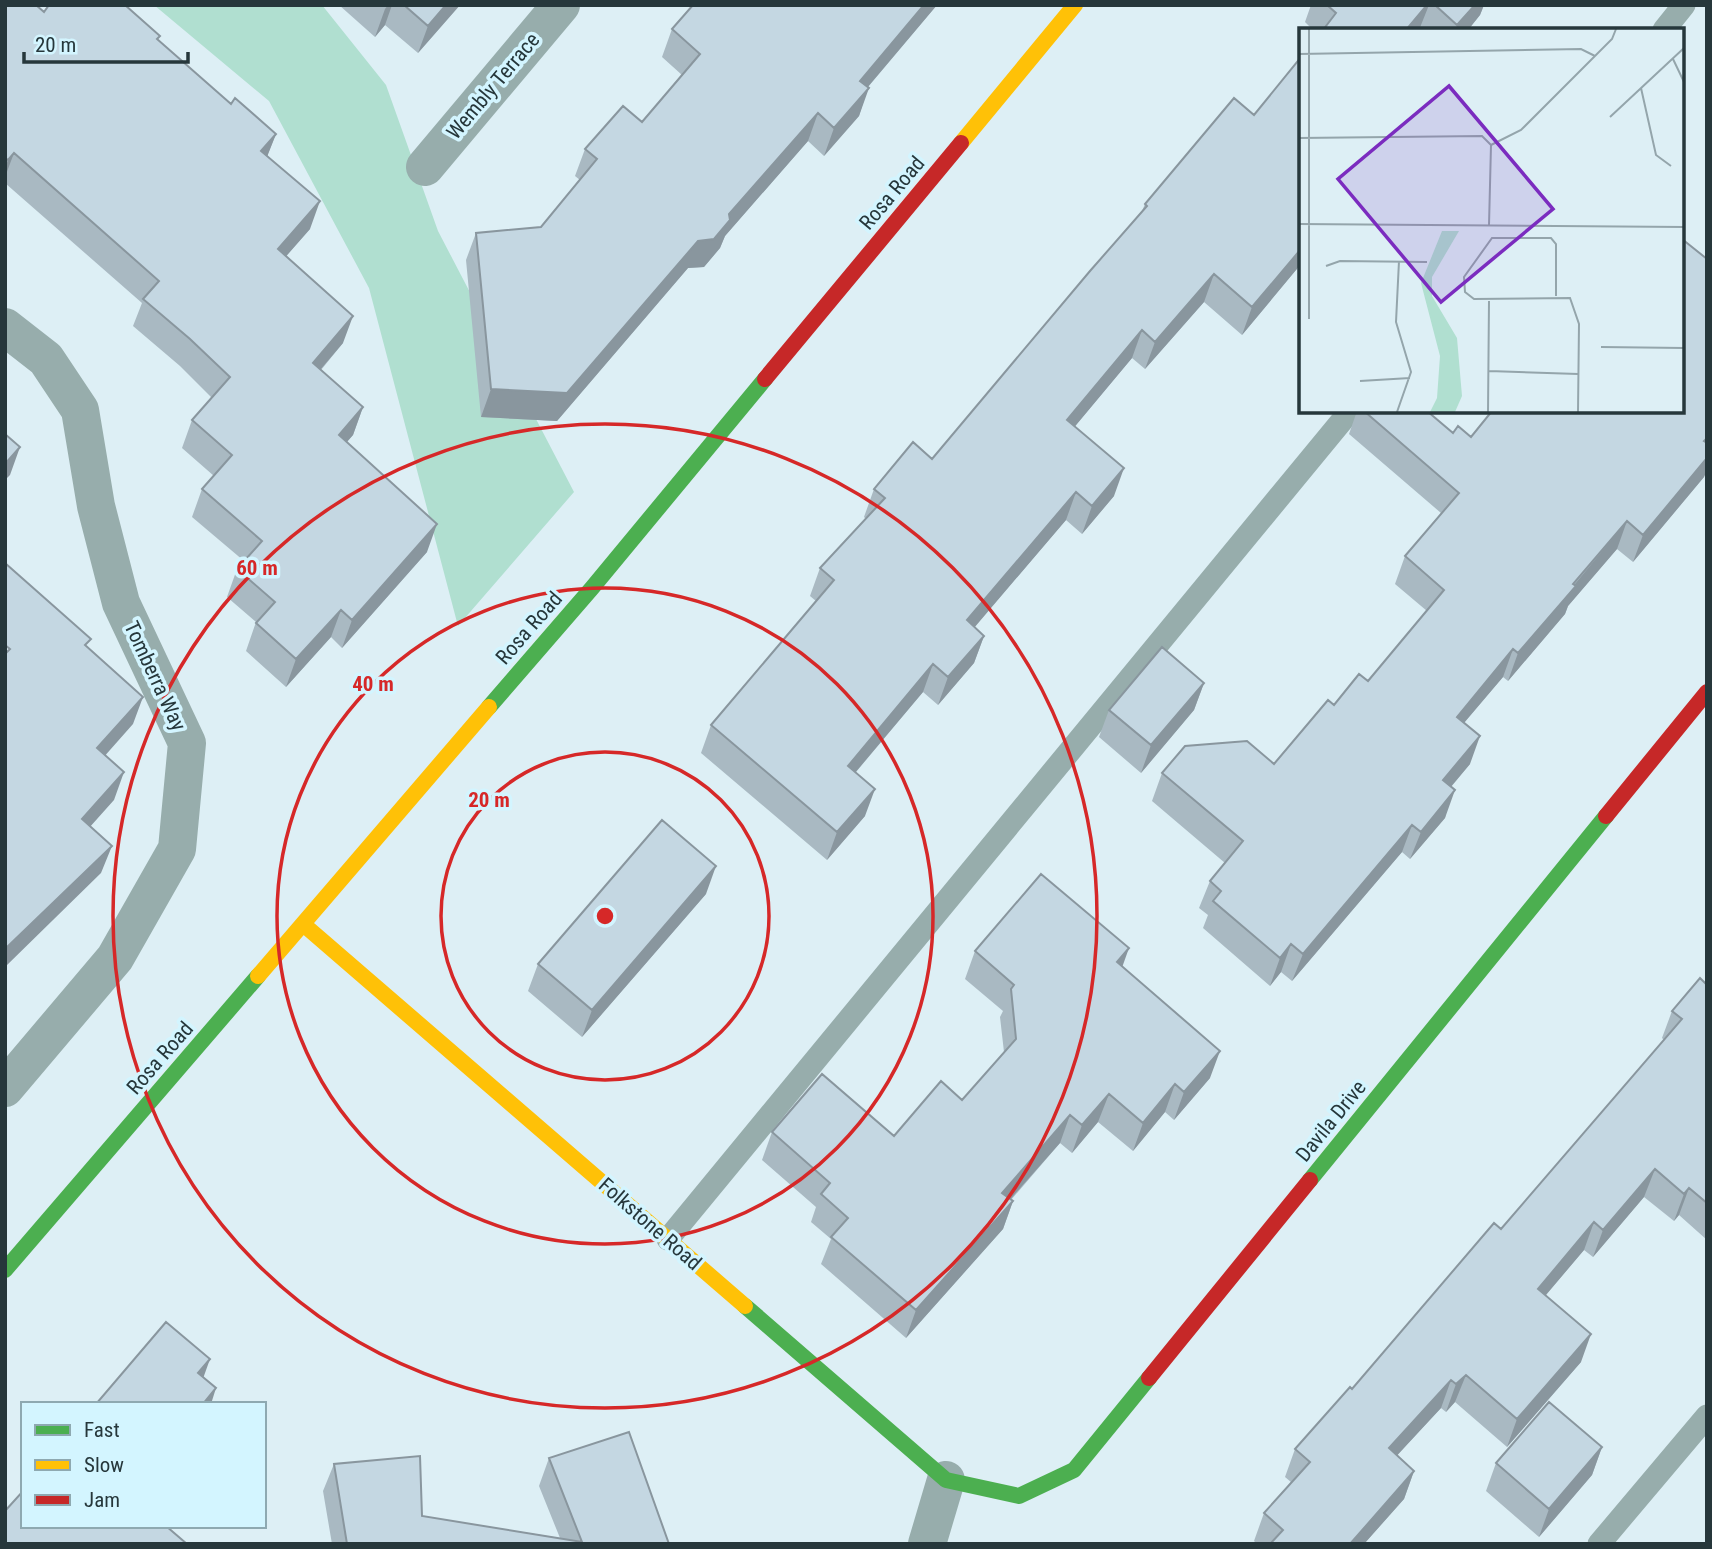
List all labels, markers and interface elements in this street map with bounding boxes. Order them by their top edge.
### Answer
scale bar [24,21,189,65]
street label: Wembly Terrace [442,28,545,144]
inset map [1299,28,1684,413]
text: 20 m [35,33,76,57]
street label: Rosa Road [854,151,930,235]
text: 60 m [236,556,278,580]
street label: Rosa Road [491,587,567,669]
street label: Tomberra Way [119,617,191,735]
text: 40 m [352,672,394,696]
text: 20 m [468,788,510,812]
centre of rings [593,904,617,928]
street label: Rosa Road [122,1017,198,1099]
street label: Davila Drive [1291,1076,1371,1166]
street label: Folkstone Road [594,1173,706,1275]
legend [21,1402,266,1528]
text: Fast [84,1418,120,1442]
text: Slow [84,1453,124,1477]
text: Jam [84,1488,120,1512]

